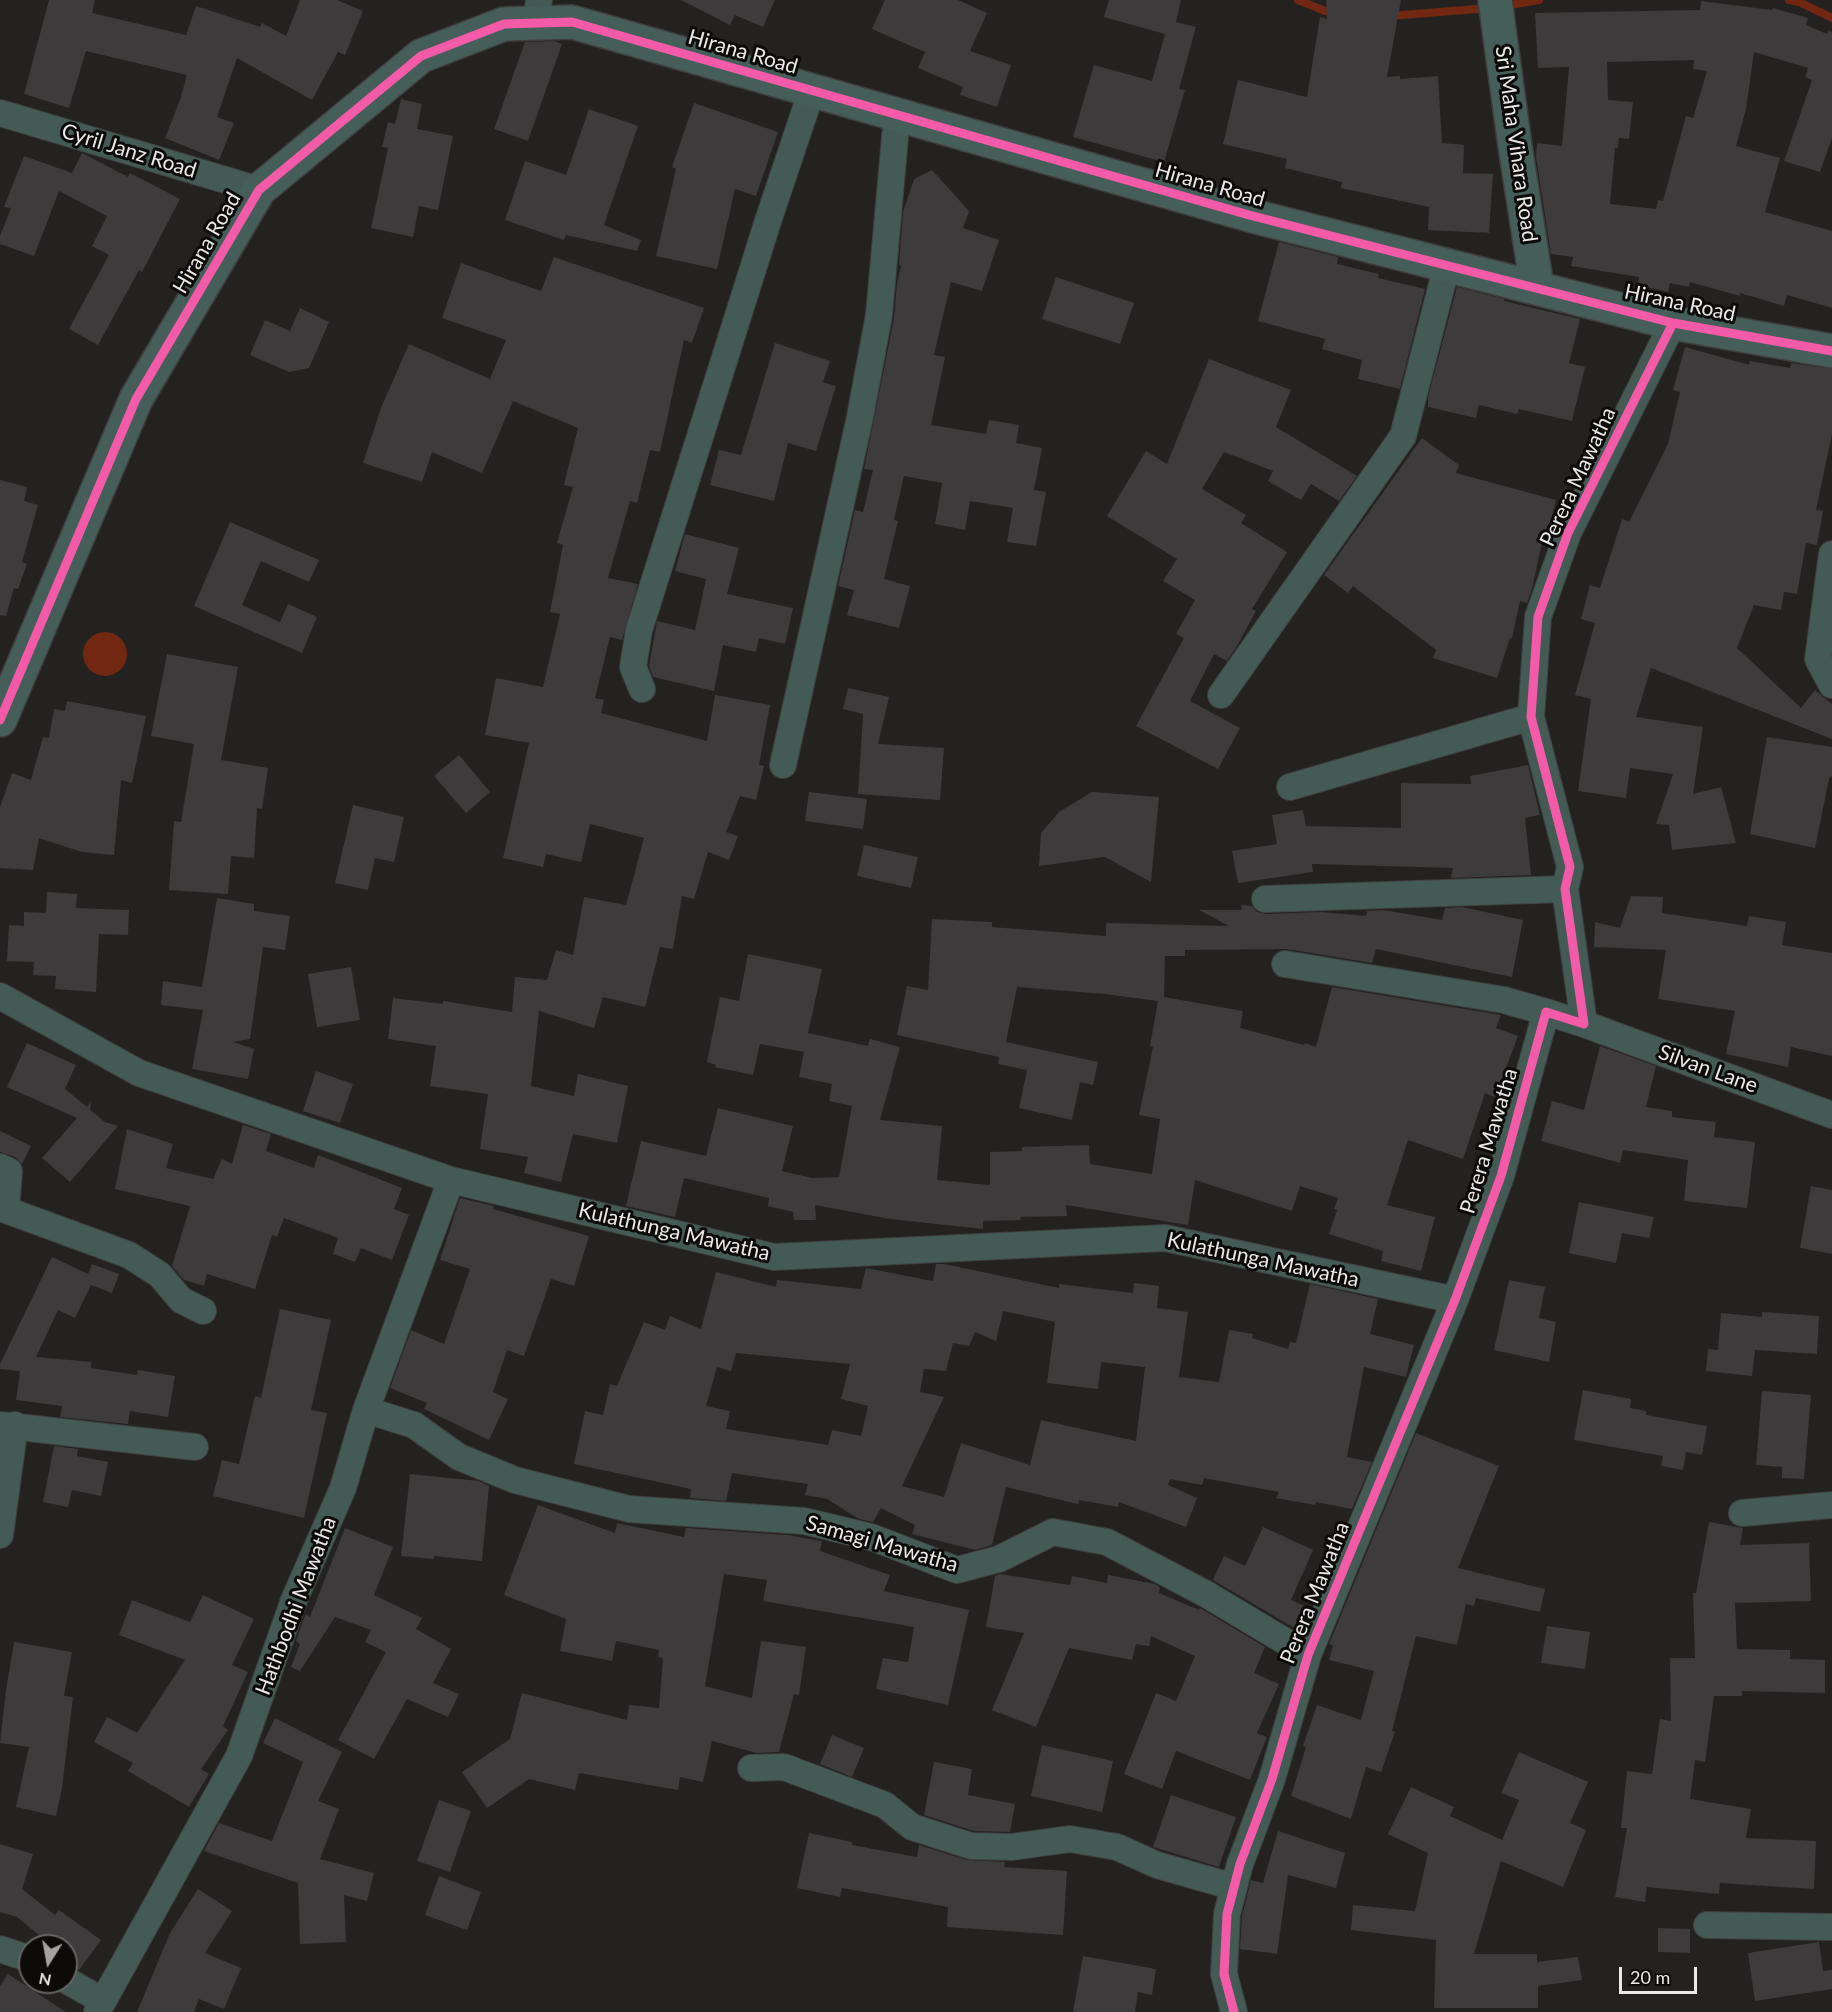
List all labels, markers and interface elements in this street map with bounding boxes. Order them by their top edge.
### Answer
street label: Hirana Road [685,24,801,80]
street label: Sri Maha Vihara Road [1490,44,1542,244]
street label: Cyril Janz Road [59,119,199,183]
street label: Hirana Road [1152,157,1268,213]
street label: Hirana Road [168,188,246,298]
street label: Hirana Road [1622,279,1738,327]
street label: Perera Mawatha [1535,403,1621,551]
street label: Silvan Lane [1655,1039,1761,1099]
street label: Perera Mawatha [1455,1065,1523,1217]
street label: Kulathunga Mawatha [576,1198,772,1266]
street label: Kulathunga Mawatha [1165,1227,1361,1293]
street label: Samagi Mawatha [803,1510,961,1578]
street label: Hathbodhi Mawatha [250,1513,342,1699]
street label: Perera Mawatha [1275,1518,1355,1668]
north arrow [18,1934,78,1994]
scale bar [1622,1955,1700,1993]
text: 20 m [1630,1966,1670,1988]
text: N [37,1970,53,1991]

